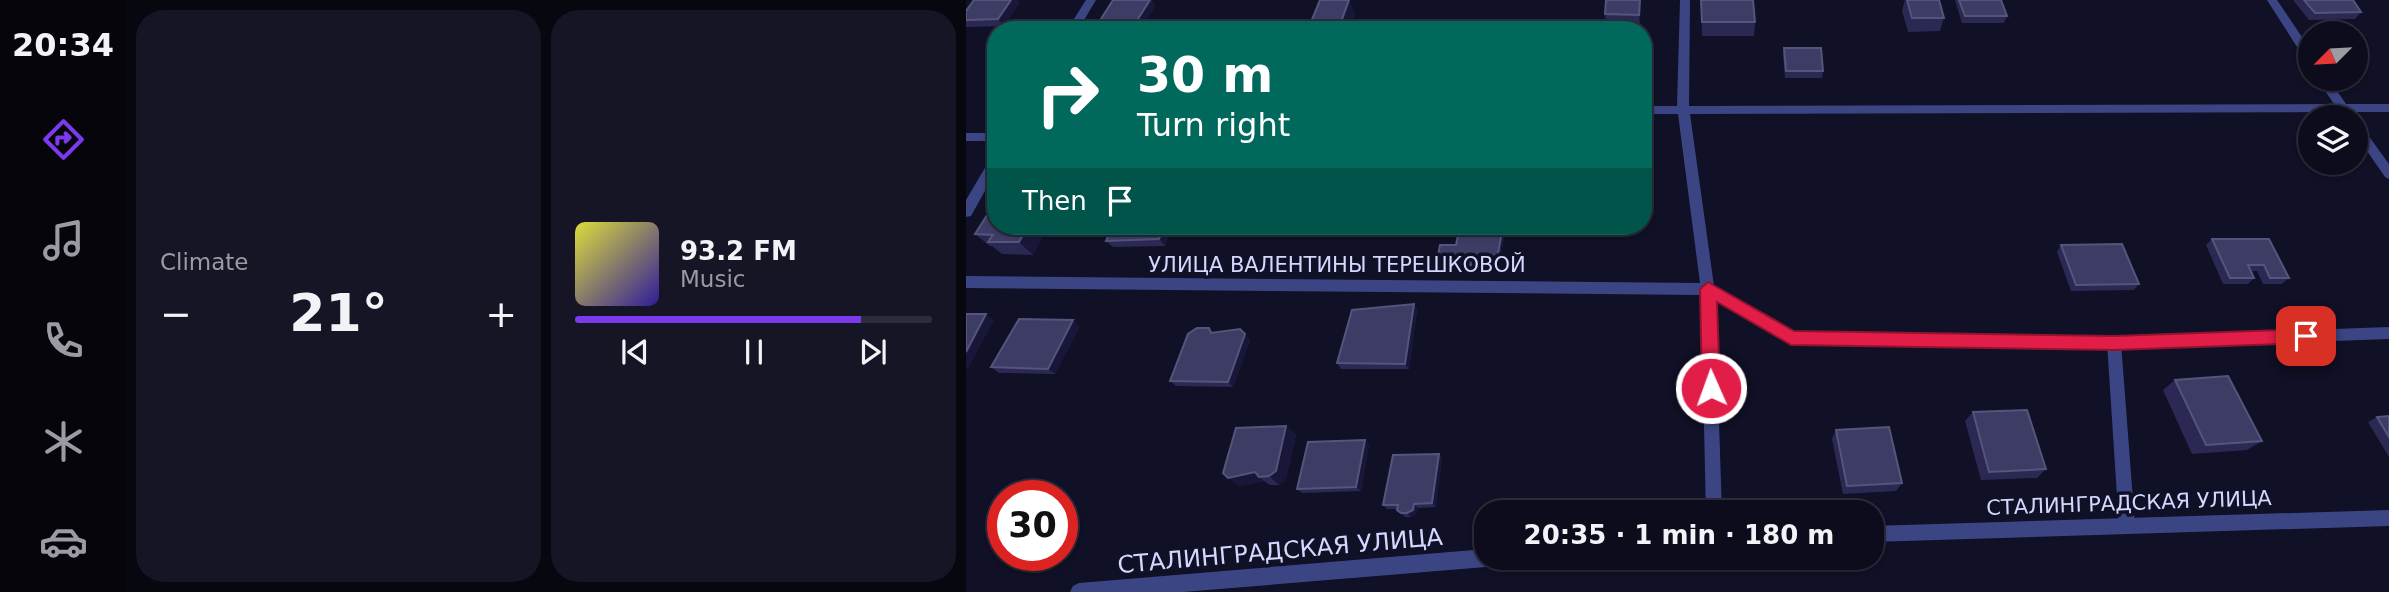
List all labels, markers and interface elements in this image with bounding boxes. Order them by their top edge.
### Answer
north arrow [2298,21,2368,91]
map controls [2298,21,2368,175]
text: 20:34 [12,26,114,64]
text: 30 m [1137,47,1273,104]
icon: right [1022,49,1113,140]
button: layers [2298,105,2368,175]
text: Turn right [1137,106,1290,144]
icon: directions [39,115,88,164]
icon: arrive [1101,182,1139,220]
text: Then [1022,186,1087,216]
icon: music [39,216,88,265]
text: 93.2 FM [680,236,797,266]
text: Climate [160,249,249,275]
street label: УЛИЦА ВАЛЕНТИНЫ ТЕРЕШКОВОЙ [1148,252,1526,277]
text: Music [680,266,745,292]
text: 21° [289,283,388,343]
text: − [160,292,192,336]
text: + [485,292,517,336]
pin [2276,306,2336,366]
icon: phone [39,316,88,365]
icon: arrive [2287,317,2325,355]
icon: previous [616,333,654,371]
icon: pause [735,333,773,371]
icon: next [854,333,892,371]
position arrow [1674,351,1748,425]
icon: climate [39,417,88,466]
speed limit sign: 30 [987,480,1078,571]
street label: СТАЛИНГРАДСКАЯ УЛИЦА [1986,486,2273,520]
icon: car [39,517,88,566]
text: 20:35 · 1 min · 180 m [1524,520,1834,550]
street label: СТАЛИНГРАДСКАЯ УЛИЦА [1116,523,1444,579]

